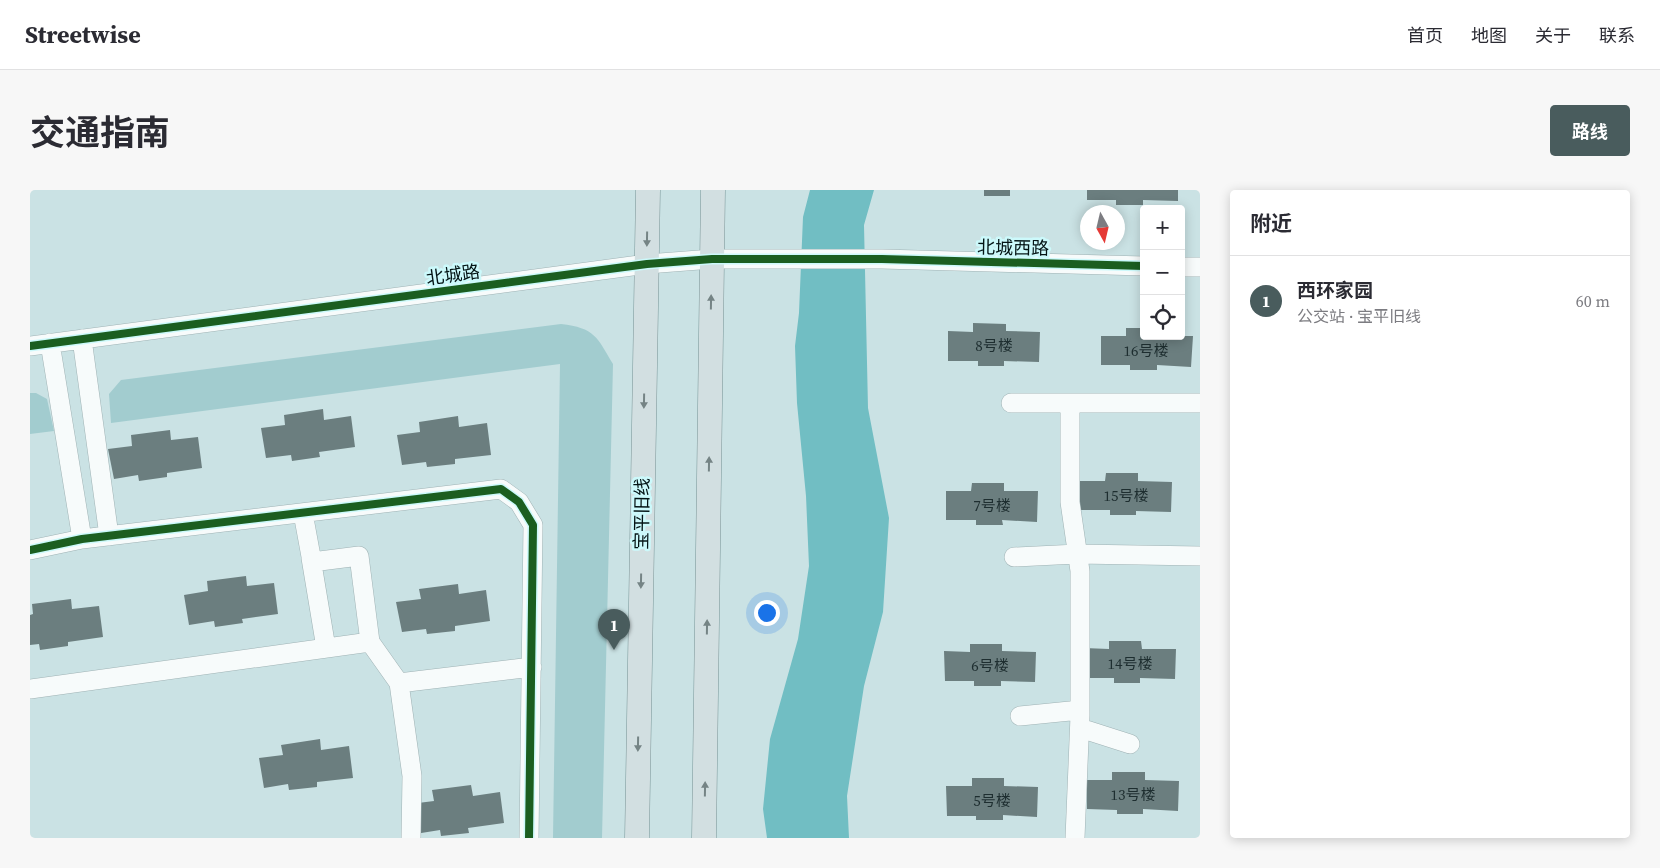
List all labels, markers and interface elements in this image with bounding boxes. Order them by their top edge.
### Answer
text: Streetwise [25,18,141,51]
text: 首页 [1407,23,1443,48]
text: 地图 [1471,23,1507,48]
text: 关于 [1535,23,1571,48]
text: 联系 [1599,23,1635,48]
button: 路线 [1550,105,1630,156]
text: 交通指南 [30,109,170,157]
north arrow [1080,205,1125,250]
map controls [1140,205,1185,340]
button: + [1140,205,1185,250]
text: 附近 [1250,209,1292,238]
one-way arrow [643,231,651,247]
street label: 北城西路 [977,234,1049,261]
button: − [1140,250,1185,295]
street label: 北城路 [424,258,481,291]
text: 西环家园 [1297,277,1373,303]
text: 1 [1262,290,1270,312]
text: 60 m [1576,290,1610,312]
one-way arrow [708,294,716,310]
button: locate [1140,295,1185,340]
text: 公交站 · 宝平旧线 [1297,305,1421,327]
house number: 8号楼 [975,335,1013,356]
house number: 16号楼 [1123,340,1169,361]
one-way arrow [640,393,648,409]
one-way arrow [705,456,713,472]
street label: 宝平旧线 [628,478,655,550]
house number: 15号楼 [1103,485,1149,506]
house number: 7号楼 [973,495,1011,516]
one-way arrow [637,573,645,589]
your location [754,600,780,626]
pin: 1 [598,609,630,650]
one-way arrow [703,619,711,635]
house number: 14号楼 [1107,653,1153,674]
house number: 6号楼 [971,655,1009,676]
one-way arrow [634,736,642,752]
one-way arrow [701,781,709,797]
house number: 13号楼 [1110,784,1156,805]
house number: 5号楼 [973,790,1011,811]

